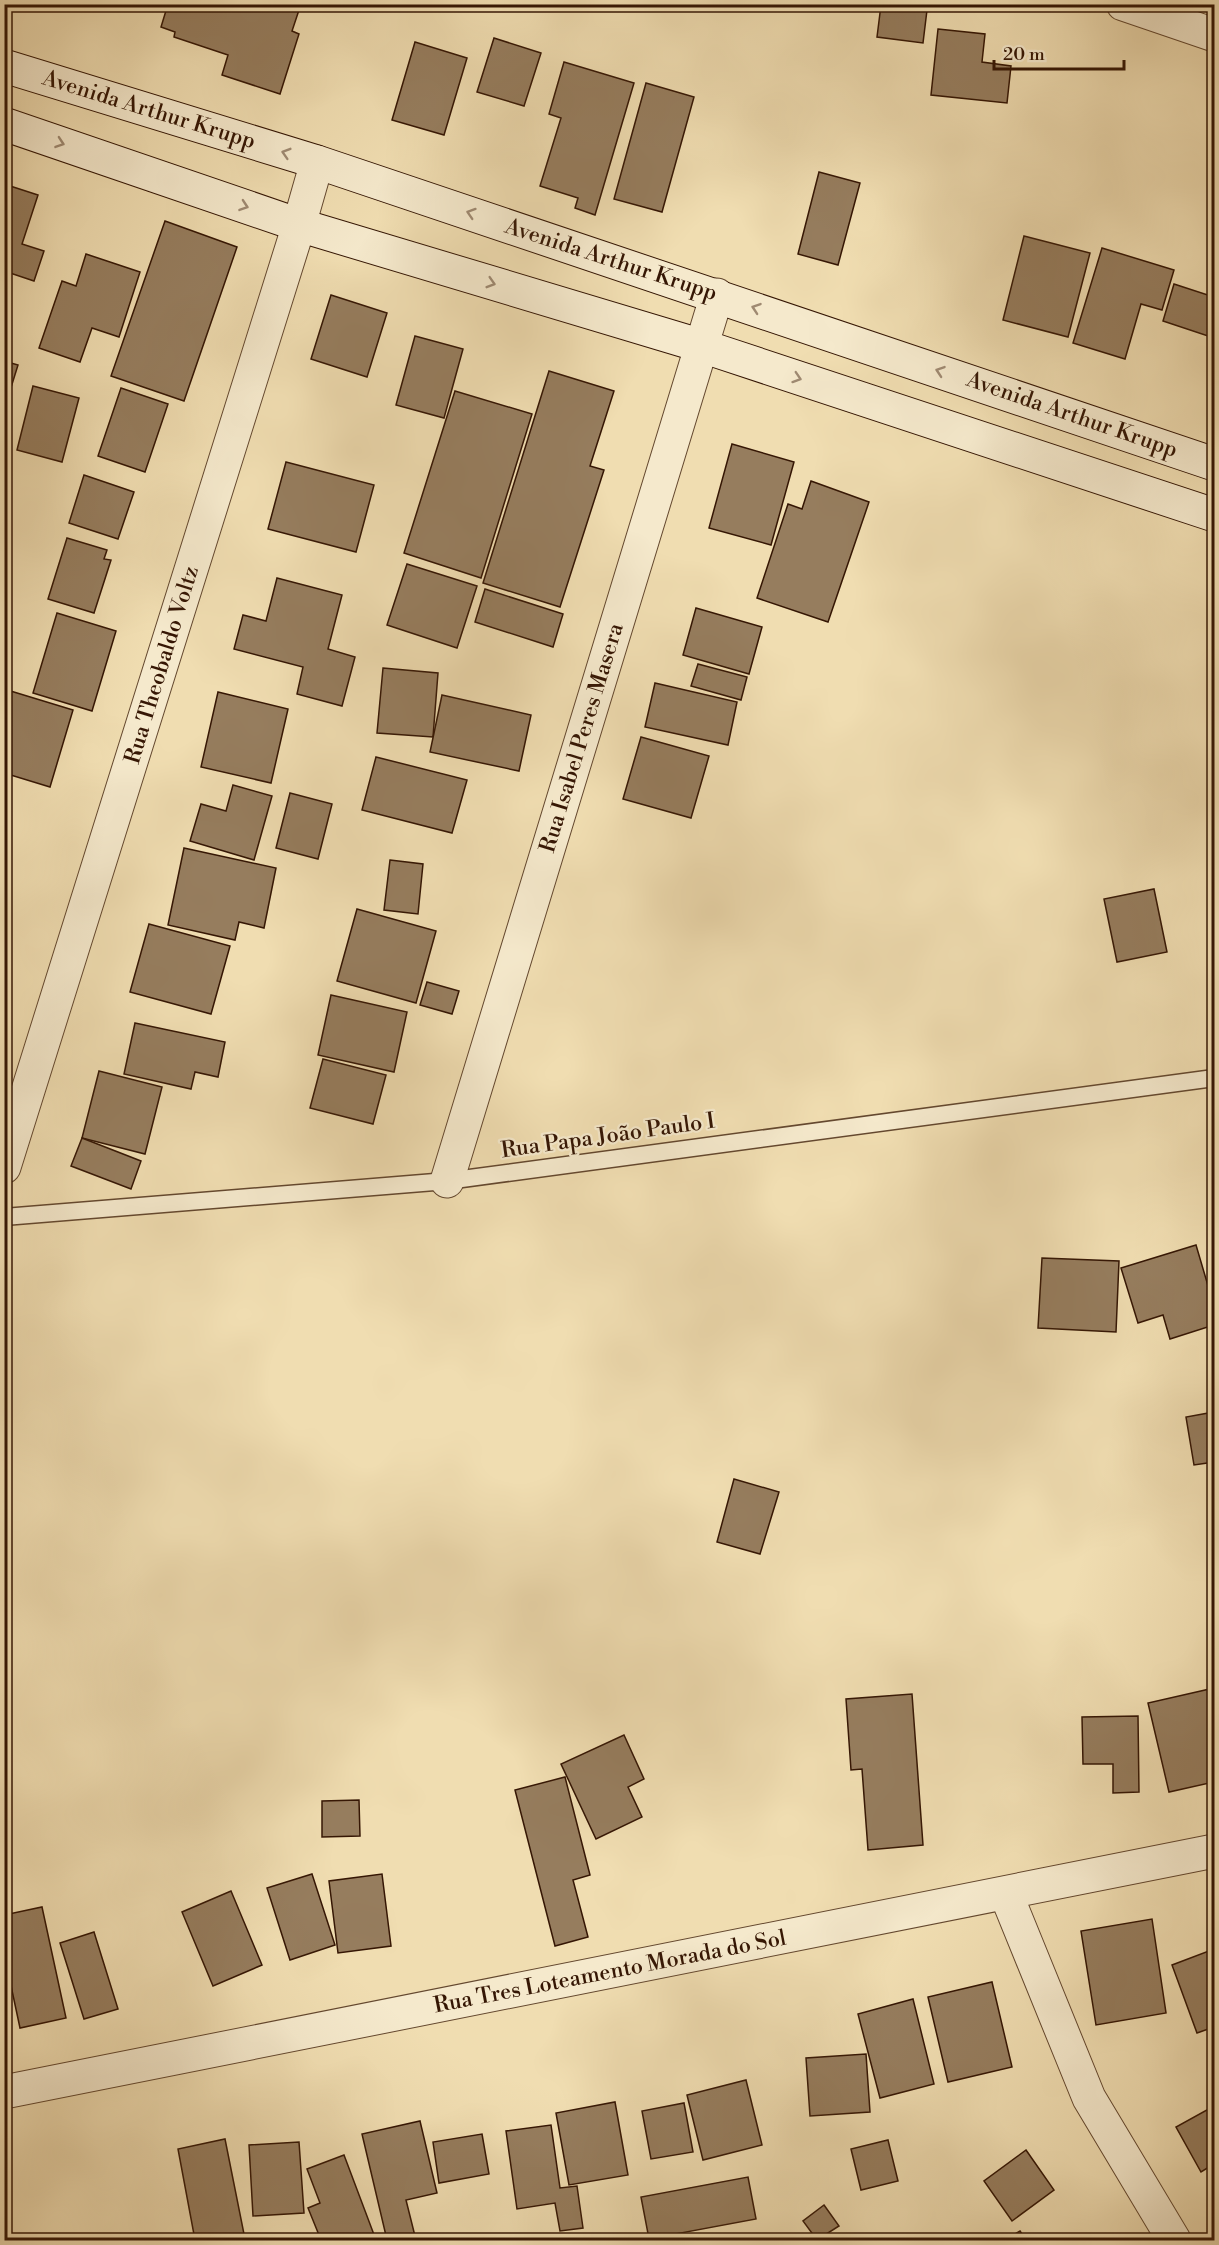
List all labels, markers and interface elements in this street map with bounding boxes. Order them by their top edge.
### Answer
scale bar [994,33,1124,71]
text: 20 m [1003,43,1045,66]
street label: Avenida Arthur Krupp [38,64,259,155]
one-way arrow [54,135,65,148]
one-way arrow [281,148,292,160]
one-way arrow [238,199,249,211]
one-way arrow [466,208,477,221]
street label: Avenida Arthur Krupp [501,213,720,307]
one-way arrow [485,276,496,288]
one-way arrow [751,303,762,316]
one-way arrow [935,365,946,378]
street label: Avenida Arthur Krupp [962,366,1181,464]
one-way arrow [791,370,802,383]
street label: Rua Theobaldo Voltz [119,563,205,767]
street label: Rua Isabel Peres Masera [534,619,630,856]
street label: Rua Papa João Paulo I [499,1108,717,1164]
street label: Rua Tres Loteamento Morada do Sol [431,1924,789,2019]

